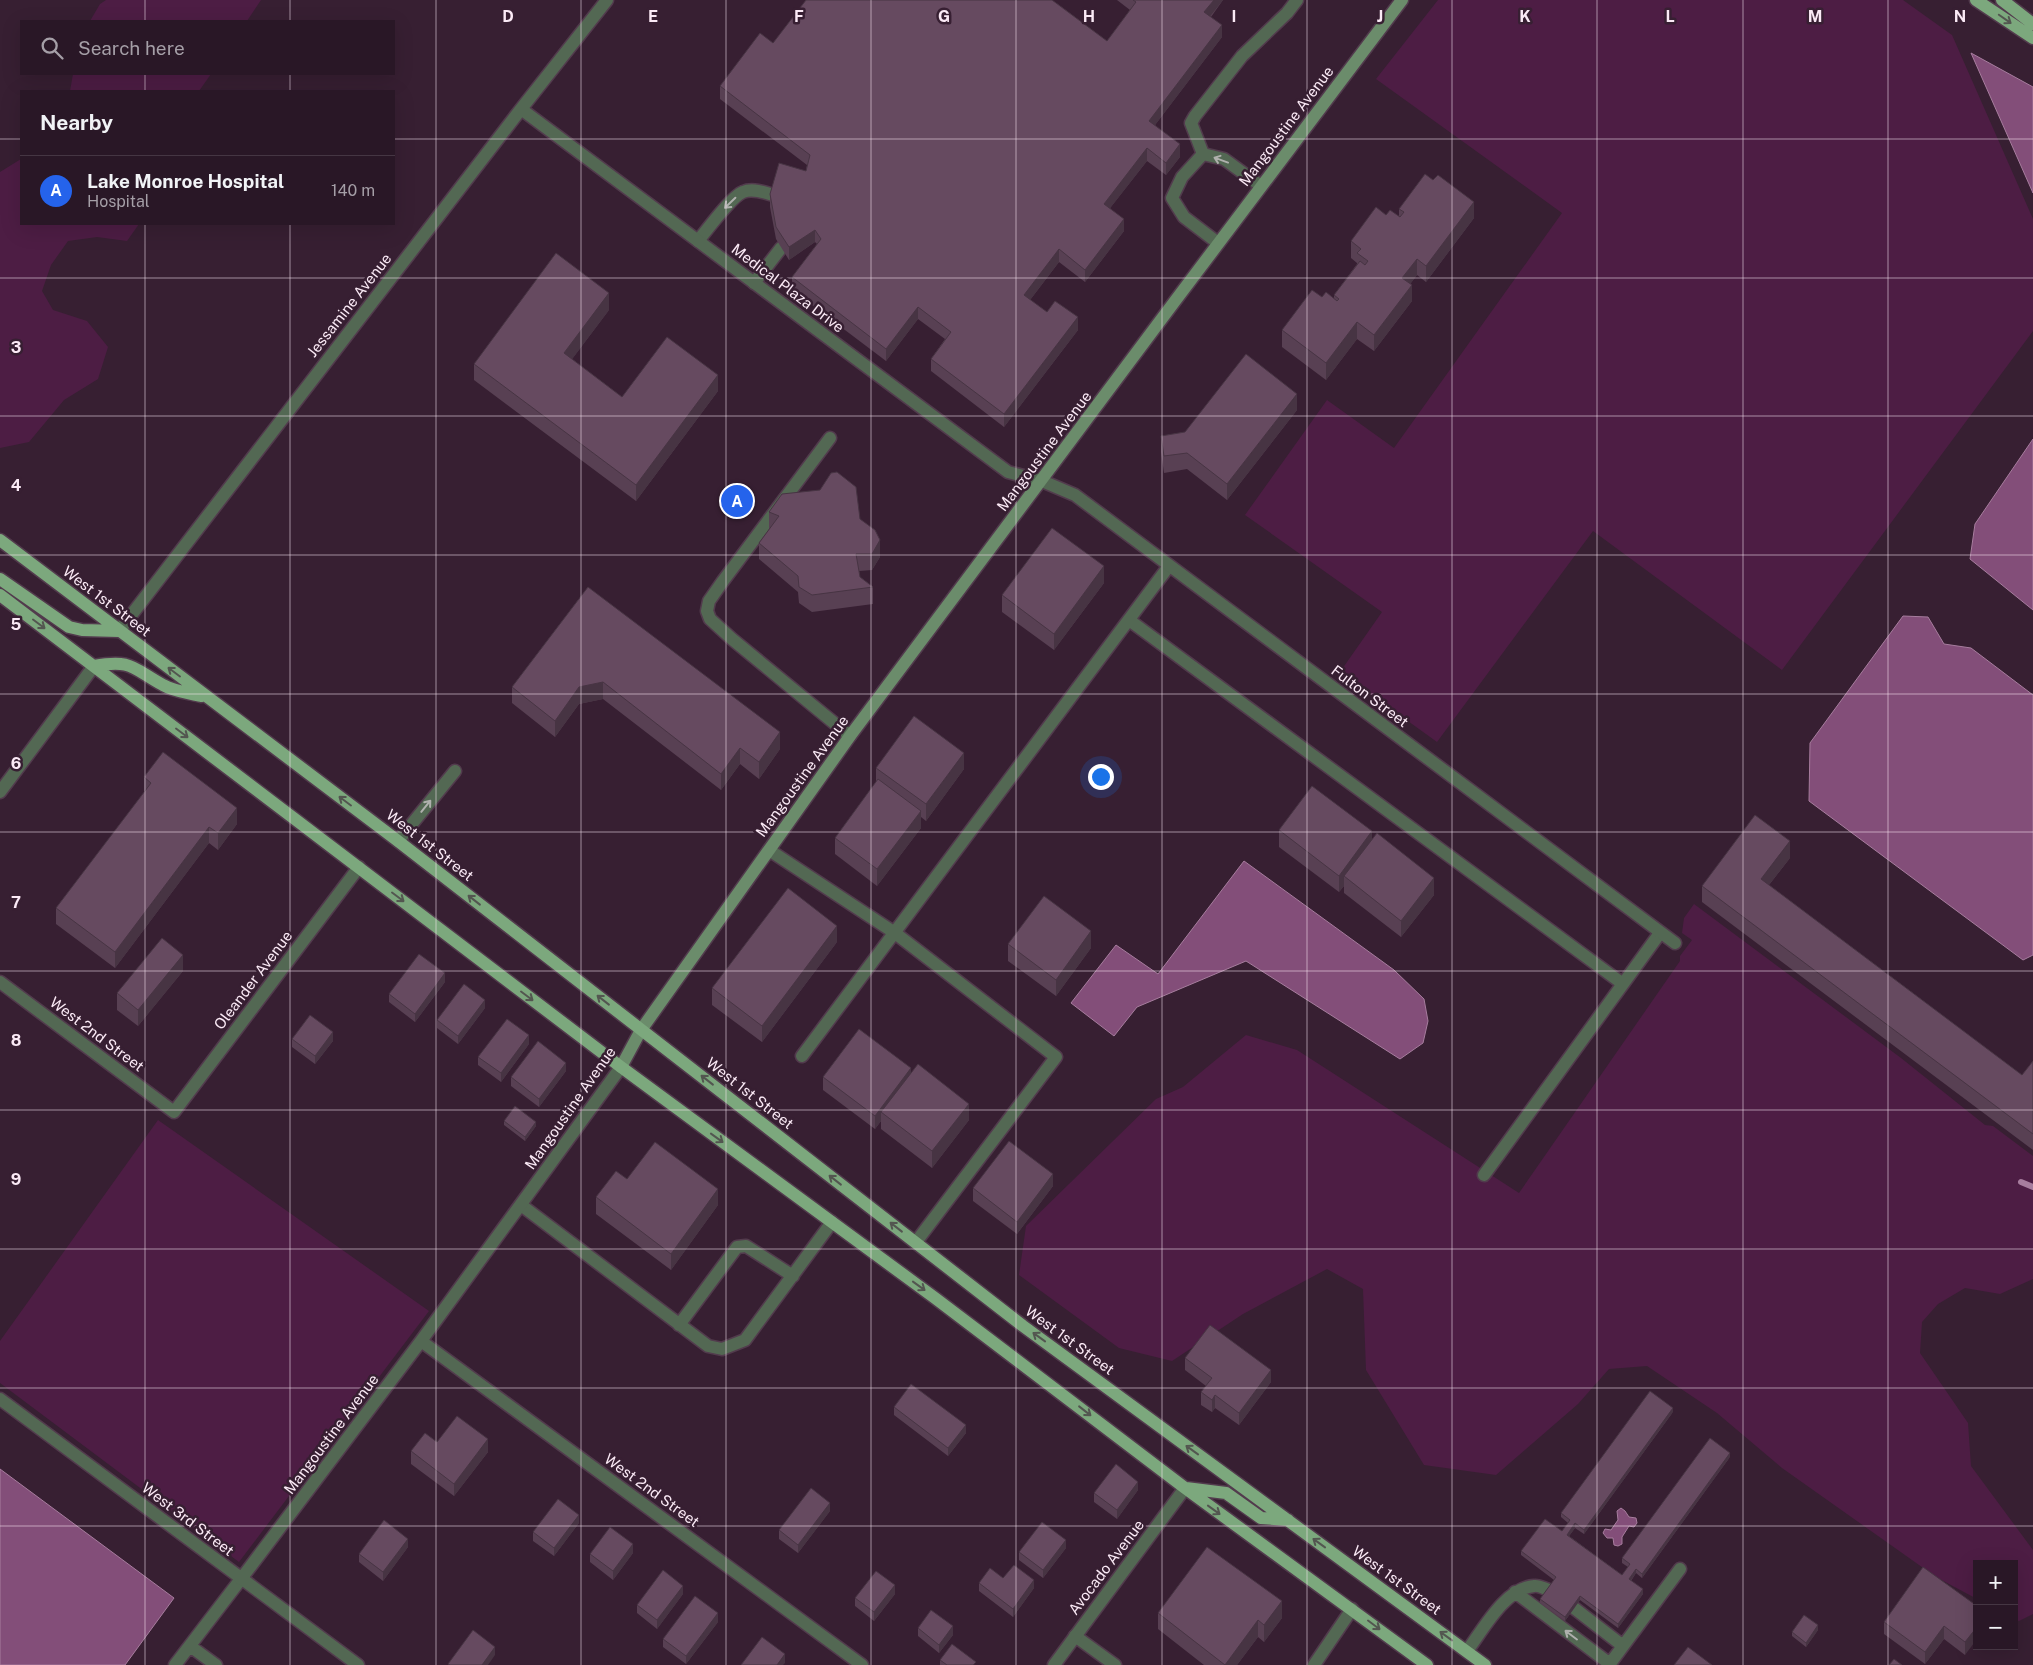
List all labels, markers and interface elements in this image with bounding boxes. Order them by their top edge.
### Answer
text: D [502,7,514,26]
text: E [648,7,658,26]
text: F [794,7,804,26]
text: G [938,7,950,26]
text: H [1083,7,1095,26]
text: I [1232,7,1236,26]
text: J [1377,7,1383,26]
text: K [1519,7,1531,26]
text: L [1665,7,1675,26]
text: M [1808,7,1822,26]
text: N [1954,7,1966,26]
one-way arrow [1998,14,2012,24]
search box [20,20,395,75]
icon: search [38,34,66,62]
text: Search here [78,37,185,59]
street label: Mangoustine Avenue [1235,63,1337,189]
text: Nearby [40,110,113,135]
one-way arrow [1214,155,1229,164]
text: Lake Monroe Hospital [87,170,284,192]
text: A [50,181,62,200]
text: 140 m [331,181,375,200]
text: Hospital [87,192,150,211]
one-way arrow [724,197,736,210]
street label: Medical Plaza Drive [728,240,848,336]
street label: Jessamine Avenue [303,250,395,360]
text: 3 [11,338,21,357]
street label: Mangoustine Avenue [993,388,1095,514]
text: 4 [11,476,22,495]
pin: A [721,482,753,520]
street label: West 1st Street [60,562,154,640]
text: 5 [11,615,22,634]
one-way arrow [32,619,45,630]
street label: Fulton Street [1328,662,1412,731]
one-way arrow [168,666,181,677]
street label: Mangoustine Avenue [752,712,852,840]
one-way arrow [175,728,189,738]
text: 6 [11,754,21,773]
your location [1088,764,1114,790]
one-way arrow [338,796,352,806]
one-way arrow [421,799,432,812]
street label: West 1st Street [383,806,477,884]
one-way arrow [391,892,405,902]
text: 7 [11,893,21,912]
one-way arrow [467,895,481,905]
street label: Oleander Avenue [210,927,296,1033]
one-way arrow [520,990,533,1001]
street label: West 2nd Street [47,993,147,1075]
one-way arrow [597,994,610,1005]
text: 8 [11,1031,22,1050]
street label: Mangoustine Avenue [521,1043,619,1173]
street label: West 1st Street [703,1054,797,1132]
one-way arrow [700,1075,713,1086]
one-way arrow [710,1133,724,1143]
text: 9 [11,1170,21,1189]
one-way arrow [829,1174,842,1185]
one-way arrow [889,1222,903,1232]
one-way arrow [912,1281,926,1291]
street label: West 1st Street [1022,1302,1118,1378]
one-way arrow [1032,1332,1046,1342]
street label: Mangoustine Avenue [280,1371,382,1497]
one-way arrow [1078,1406,1091,1417]
one-way arrow [1186,1444,1199,1455]
street label: West 2nd Street [601,1450,703,1530]
street label: West 3rd Street [139,1479,237,1559]
one-way arrow [1207,1504,1220,1515]
street label: Avocado Avenue [1065,1516,1147,1618]
one-way arrow [1313,1537,1326,1548]
street label: West 1st Street [1349,1542,1445,1618]
map controls [1973,1560,2018,1650]
button: + [1973,1560,2018,1605]
button: − [1973,1605,2018,1650]
one-way arrow [1367,1620,1380,1631]
one-way arrow [1565,1629,1578,1640]
one-way arrow [1439,1631,1453,1641]

